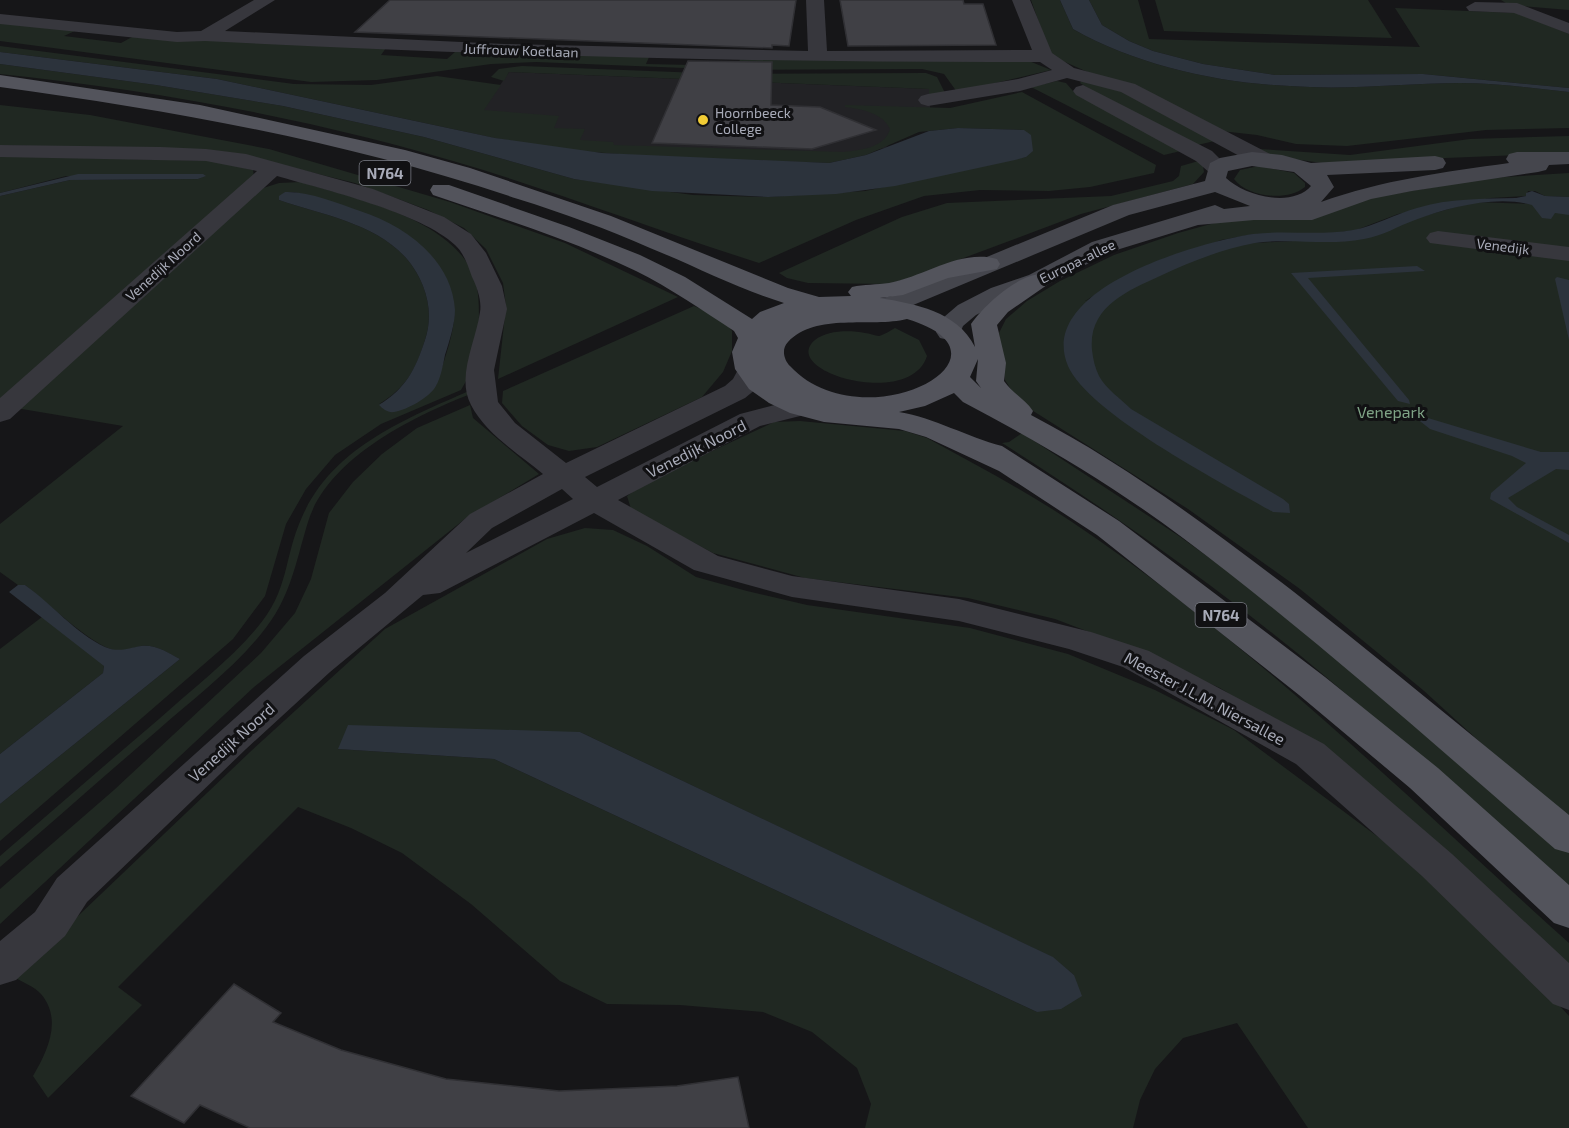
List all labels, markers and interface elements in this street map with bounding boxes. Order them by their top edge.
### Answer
street label: Juffrouw Koetlaan [463,39,579,61]
place label: Hoornbeeck College [715,104,791,137]
marker: Hoornbeeck College [696,113,710,127]
road number: N764 [360,161,410,185]
street label: Venedijk Noord [122,228,204,304]
street label: Venedijk [1476,234,1530,258]
street label: Europa-allee [1036,235,1118,287]
park label: Venepark [1357,402,1425,421]
street label: Venedijk Noord [643,415,749,482]
road number: N764 [1196,603,1246,627]
street label: Meester J.L.M. Niersallee [1121,647,1289,749]
street label: Venedijk Noord [184,698,279,786]

